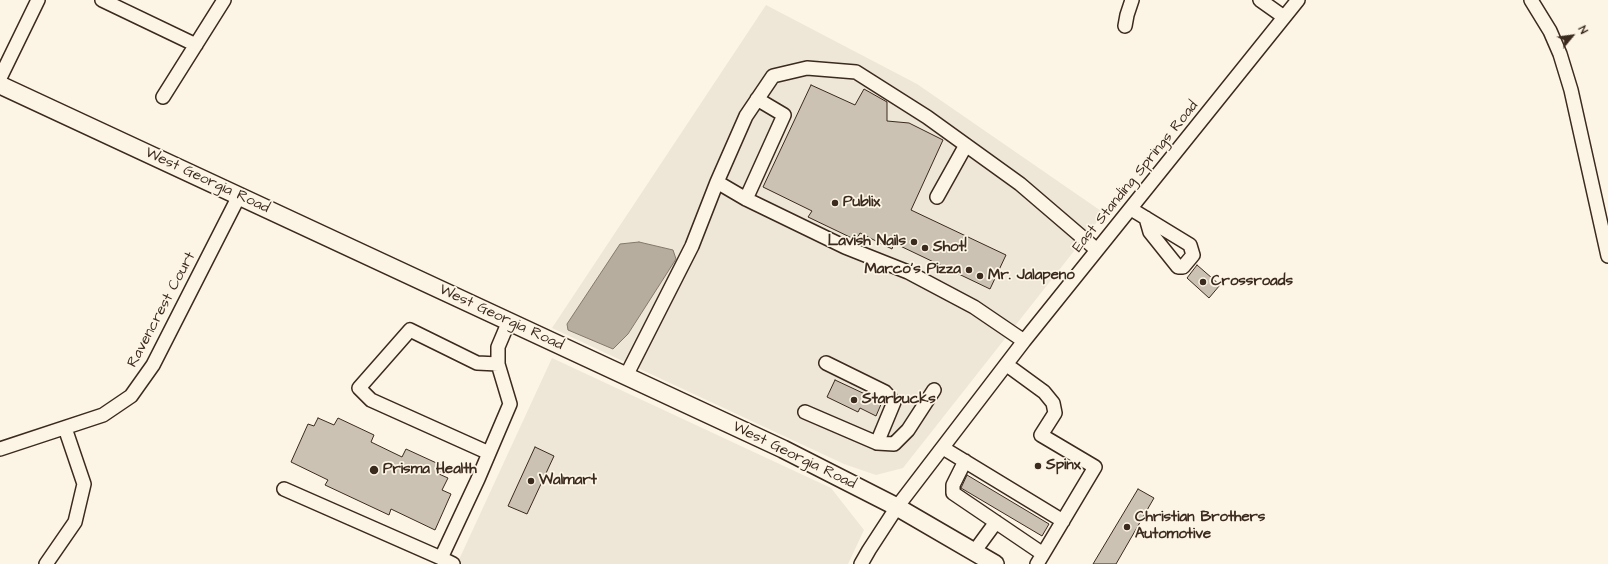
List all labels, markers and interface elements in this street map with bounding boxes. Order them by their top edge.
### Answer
north arrow [1552,16,1592,56]
text: N [1575,23,1591,37]
street label: East Standing Springs Road [1069,98,1203,256]
street label: West Georgia Road [142,144,272,218]
place label: Publix [843,194,880,212]
marker: Publix [830,198,840,208]
place label: Lavish Nails [828,233,906,251]
marker: Lavish Nails [909,237,919,247]
place label: Shot! [933,239,967,257]
marker: Shot! [920,243,930,253]
street label: Ravencrest Court [124,249,200,371]
place label: Marco's Pizza [864,261,961,279]
marker: Marco's Pizza [964,265,974,275]
place label: Mr. Jalapeno [988,267,1075,285]
marker: Mr. Jalapeno [975,271,985,281]
place label: Crossroads [1211,273,1293,291]
marker: Crossroads [1198,277,1208,287]
street label: West Georgia Road [436,281,566,355]
place label: Starbucks [862,391,936,409]
marker: Starbucks [849,395,859,405]
street label: West Georgia Road [729,418,859,494]
place label: Spinx [1046,457,1081,475]
place label: Prisma Health [383,461,477,479]
marker: Spinx [1033,461,1043,471]
marker: Prisma Health [368,464,380,476]
place label: Walmart [539,472,597,490]
marker: Walmart [526,476,536,486]
place label: Christian Brothers Automotive [1135,509,1265,544]
marker: Christian Brothers Automotive [1122,522,1132,532]

